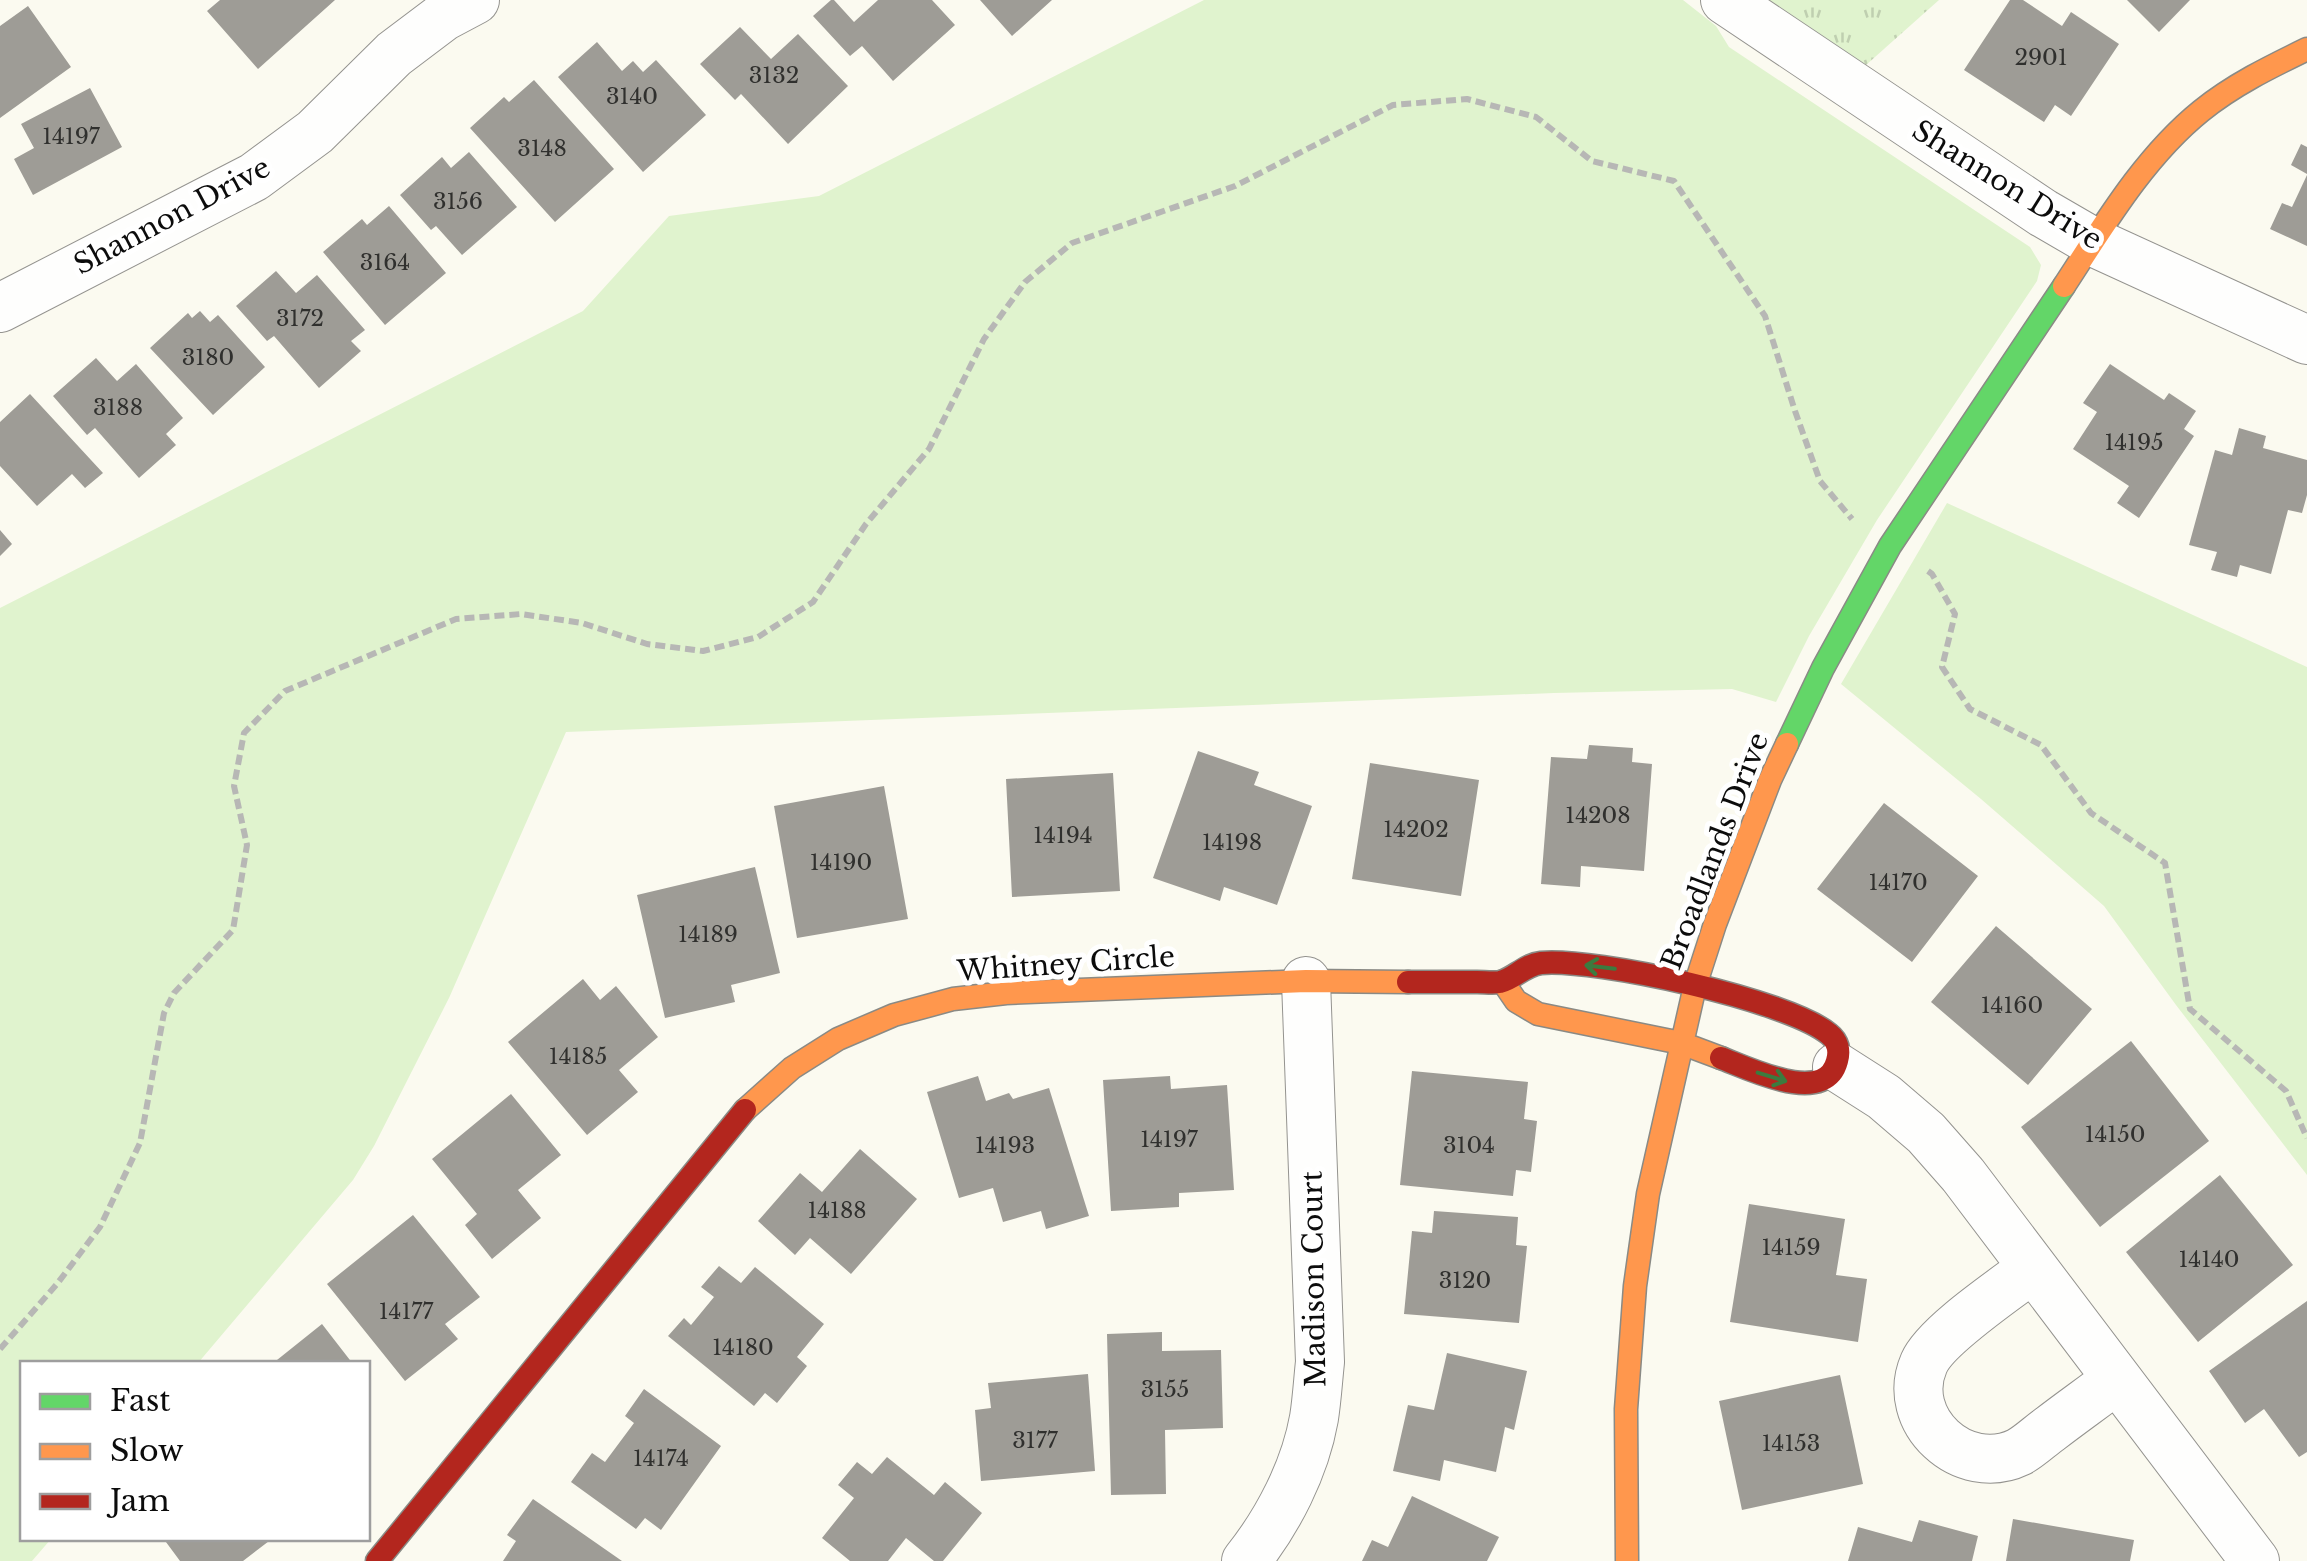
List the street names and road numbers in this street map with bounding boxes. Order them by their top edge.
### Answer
street label: Shannon Drive [1906,113,2108,257]
street label: Shannon Drive [68,150,276,282]
street label: Broadlands Drive [1654,728,1776,974]
street label: Whitney Circle [955,939,1176,989]
street label: Madison Court [1295,1170,1333,1387]

